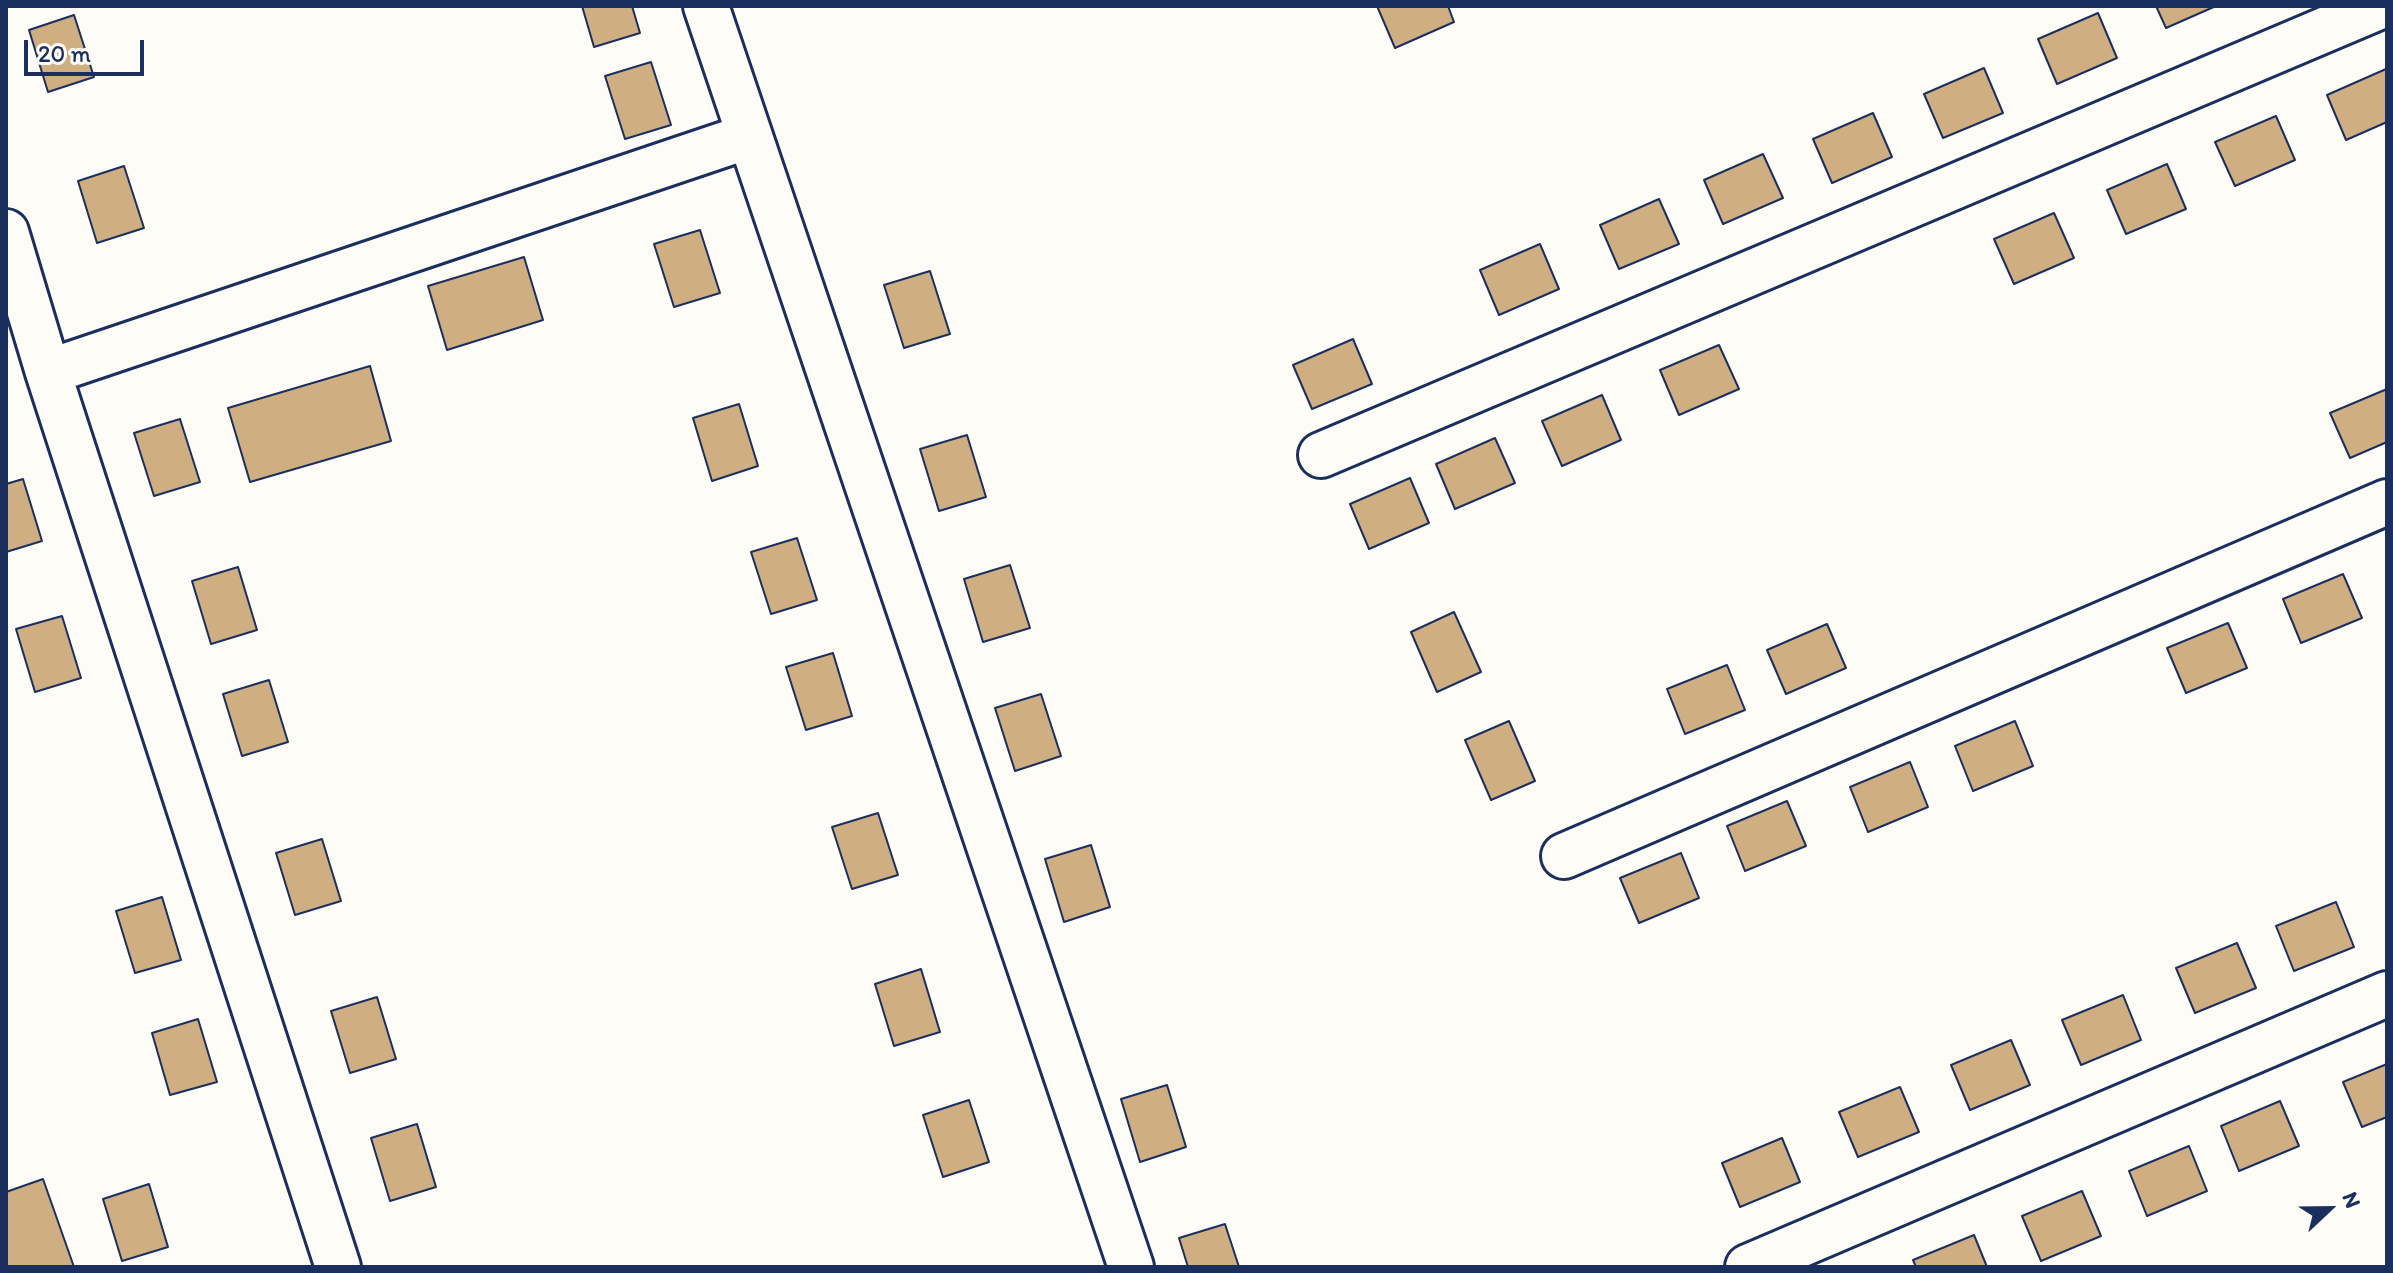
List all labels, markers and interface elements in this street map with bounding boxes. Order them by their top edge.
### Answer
scale bar [28,24,148,74]
text: 20 m [38,39,91,68]
north arrow [2289,1169,2369,1249]
text: N [2336,1188,2367,1212]

